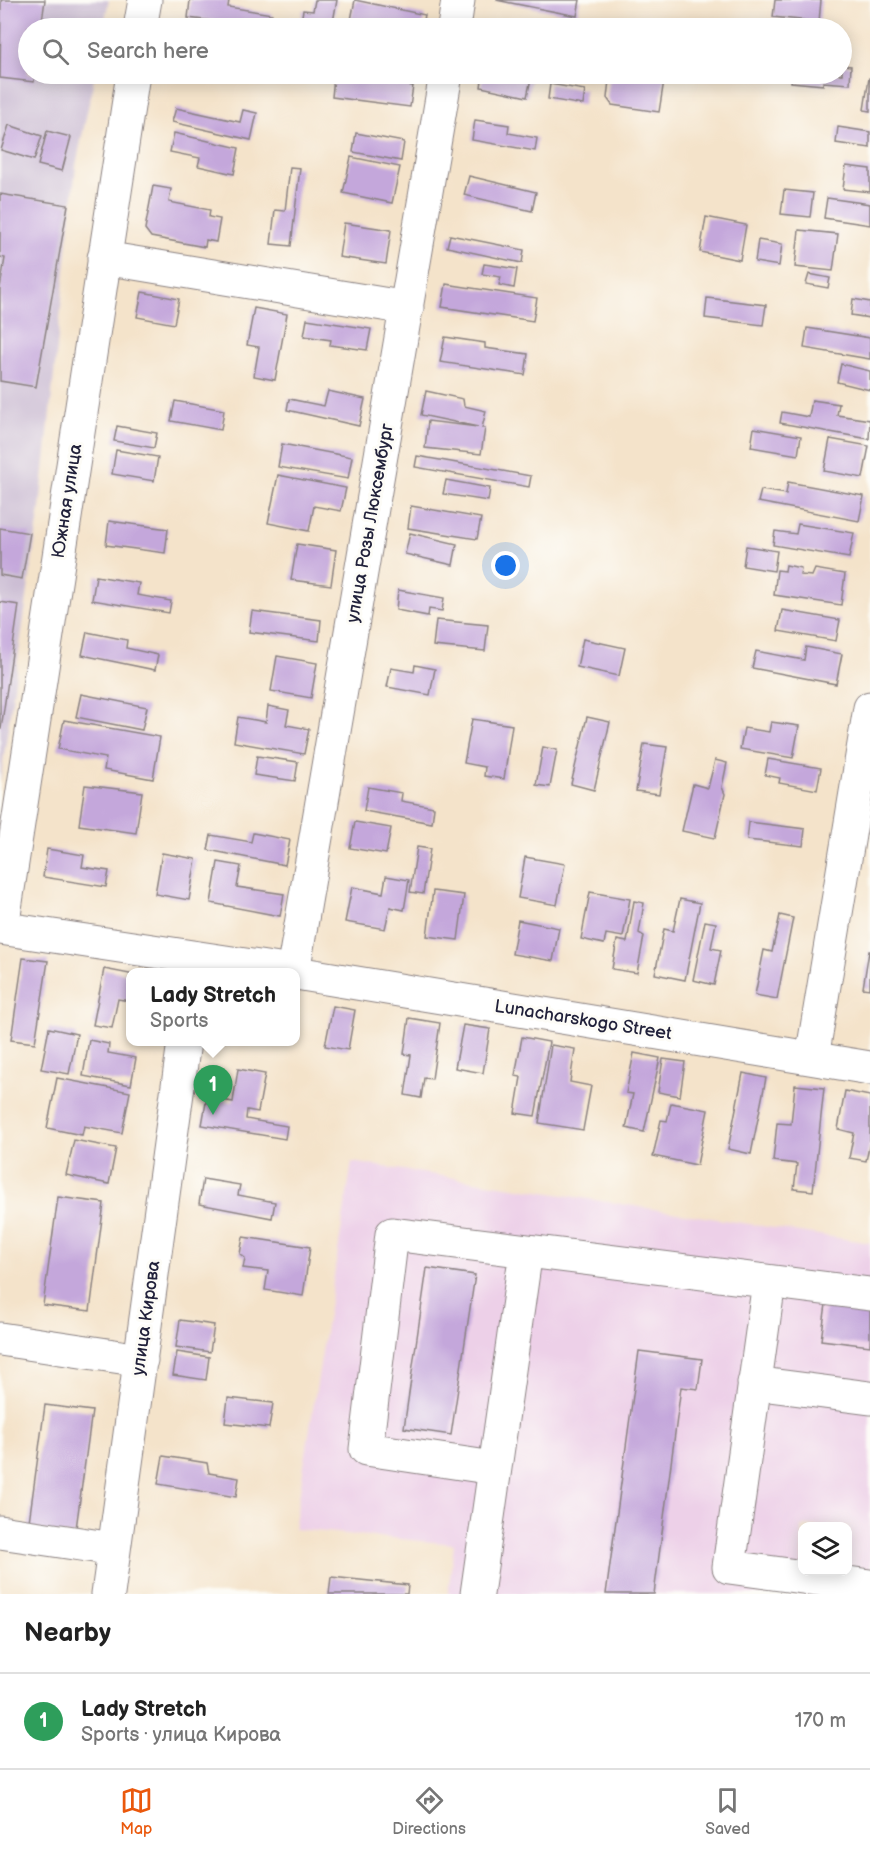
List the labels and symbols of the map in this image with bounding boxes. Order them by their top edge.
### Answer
street label: улица Розы Люксембург [342,422,398,624]
street label: Южная улица [48,442,86,560]
your location [491,551,520,580]
street label: Lunacharskogo Street [493,996,674,1044]
pin: 1 [194,1066,232,1115]
street label: улица Кирова [128,1259,165,1377]

